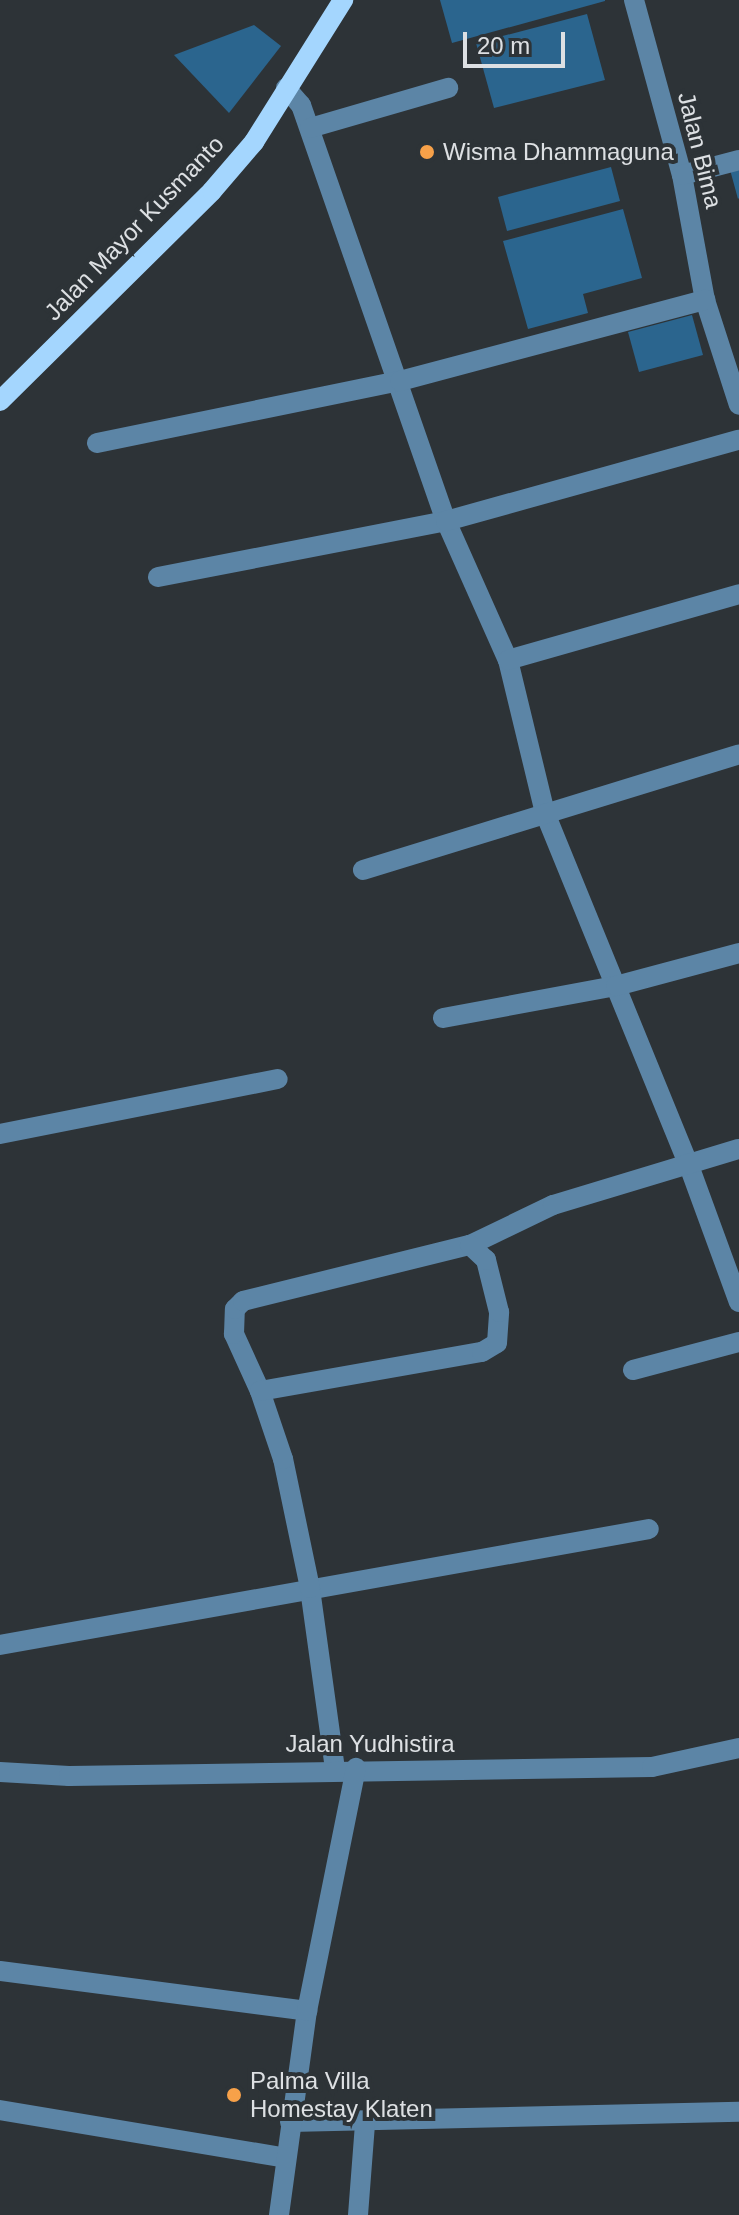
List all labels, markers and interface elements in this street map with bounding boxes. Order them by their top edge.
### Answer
scale bar [467,16,569,66]
text: 20 m [477,32,530,59]
street label: Jalan Bima [672,89,728,211]
street label: Jalan Mayor Kusmanto [38,130,230,326]
place label: Wisma Dhammaguna [443,138,674,166]
marker: Wisma Dhammaguna [418,143,436,161]
street label: Jalan Yudhistira [285,1730,455,1758]
place label: Palma Villa Homestay Klaten [250,2067,433,2123]
marker: Palma Villa Homestay Klaten [225,2086,243,2104]

